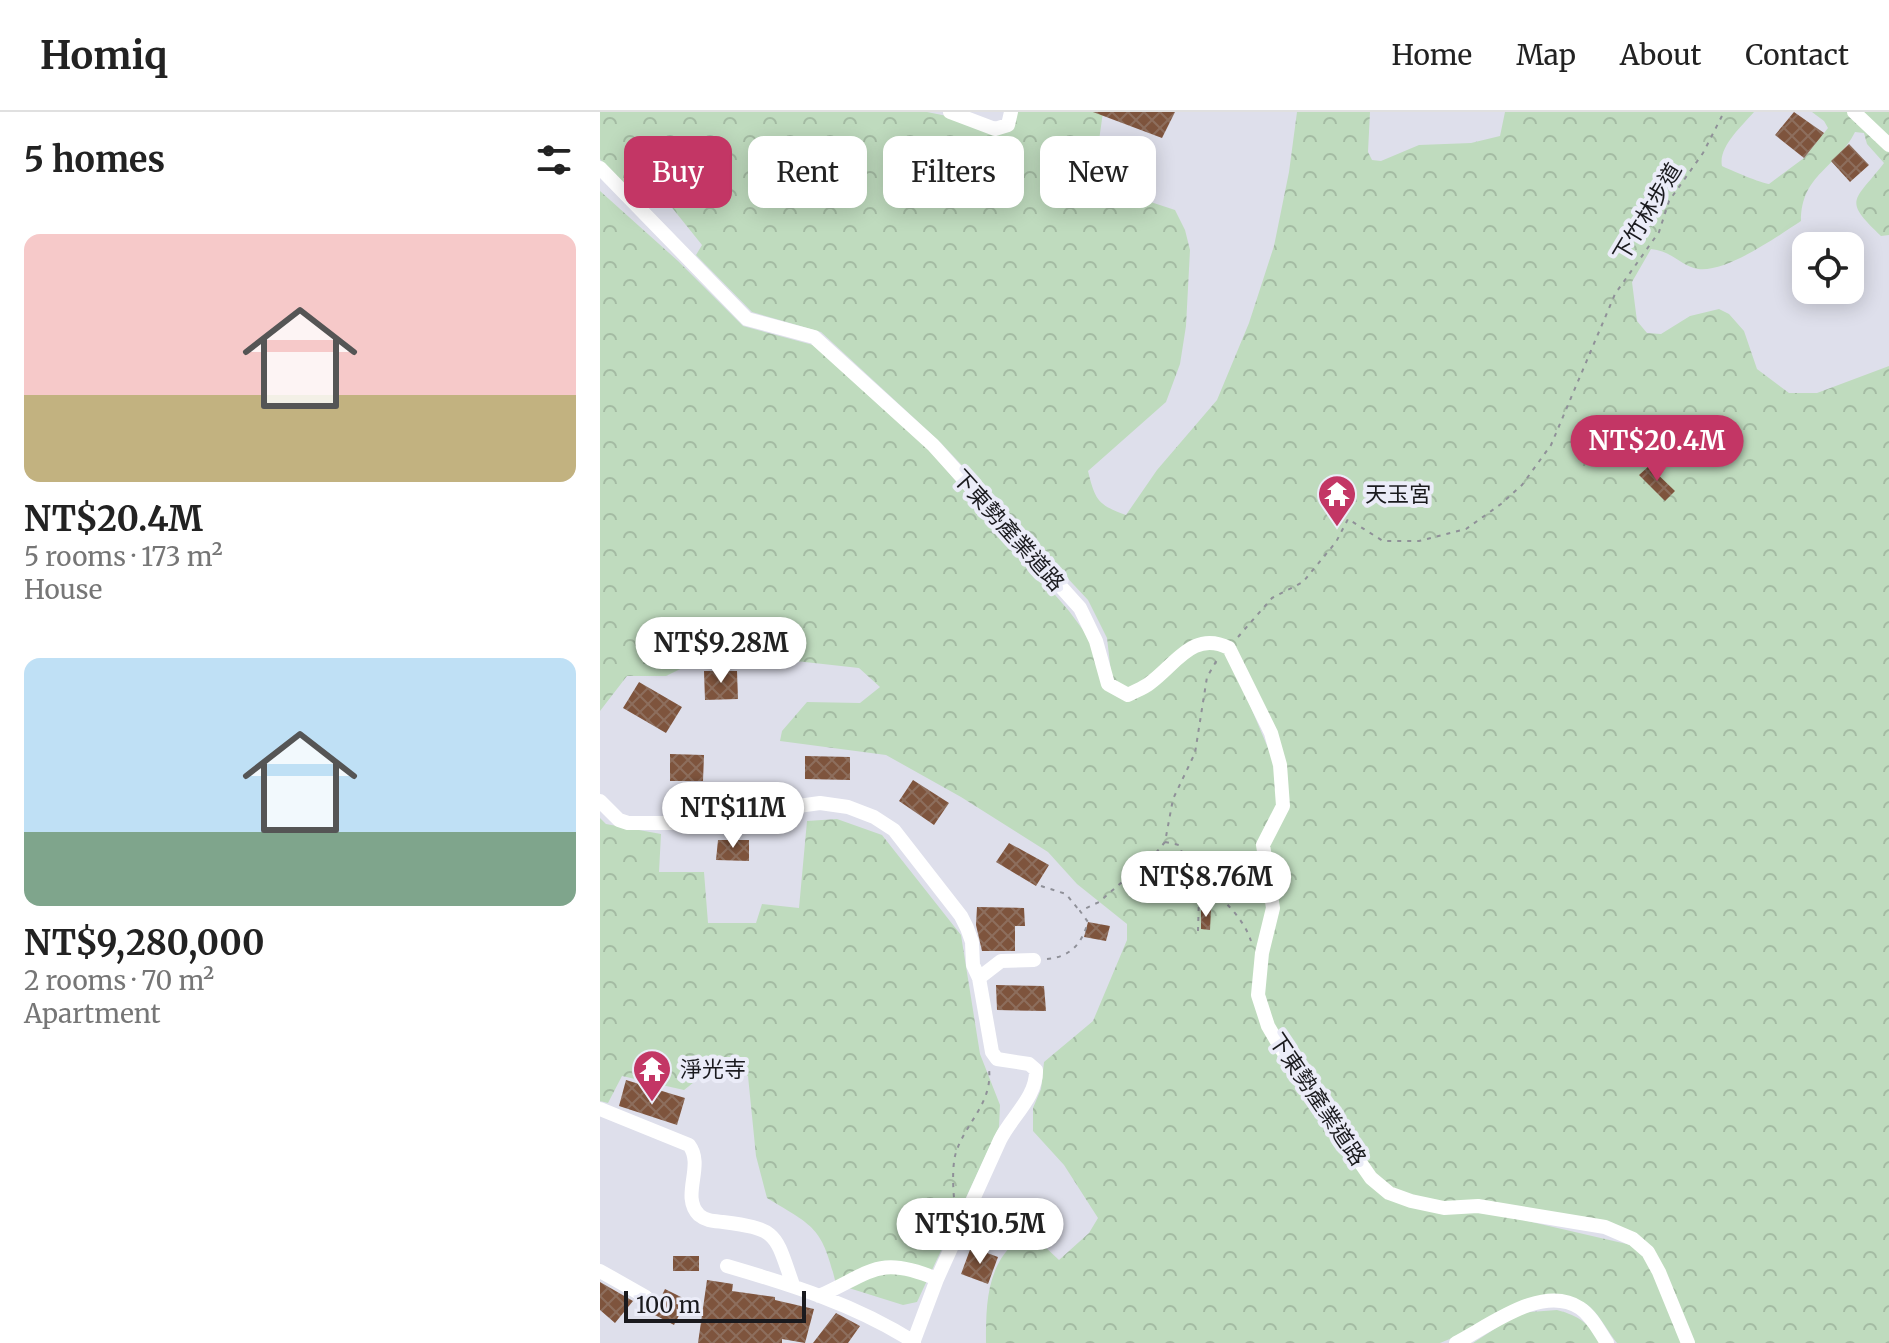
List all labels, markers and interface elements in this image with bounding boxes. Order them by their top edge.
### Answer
text: Homiq [40,32,167,79]
text: Home [1391,37,1472,73]
text: Map [1516,37,1576,73]
text: About [1620,37,1701,73]
text: Contact [1745,37,1849,73]
chip: Buy [624,136,732,208]
chip: Rent [748,136,867,208]
chip: Filters [883,136,1024,208]
chip: New [1040,136,1156,208]
icon: filters [532,138,576,182]
text: 5 homes [24,139,165,181]
street label: 下竹林步道 [1607,158,1687,266]
map controls [1792,232,1864,304]
button: locate [1792,232,1864,304]
icon: home [228,286,372,430]
pin: NT$20.4M [1574,415,1740,483]
text: NT$20.4M [1589,424,1725,457]
street label: 下東勢產業道路 [947,463,1071,597]
temple icon: 天玉宮 [1316,473,1358,528]
place label: 天玉宮 [1365,480,1431,508]
text: NT$20.4M [24,498,203,540]
text: 5 rooms · 173 m² [24,540,223,573]
text: House [24,573,102,606]
pin: NT$9.28M [638,617,804,685]
text: NT$9.28M [653,626,789,659]
icon: home [228,710,372,854]
pin: NT$11M [668,782,798,850]
text: NT$11M [680,791,786,824]
pin: NT$8.76M [1123,851,1289,919]
text: NT$8.76M [1139,860,1273,893]
text: NT$9,280,000 [24,922,264,964]
text: 2 rooms · 70 m² [24,964,214,997]
text: Apartment [24,997,161,1030]
street label: 下東勢產業道路 [1263,1027,1373,1171]
temple icon: 淨光寺 [631,1048,673,1103]
place label: 淨光寺 [680,1055,746,1083]
pin: NT$10.5M [897,1198,1063,1266]
text: NT$10.5M [915,1207,1045,1240]
scale bar [624,1287,806,1323]
text: 100 m [636,1291,701,1319]

